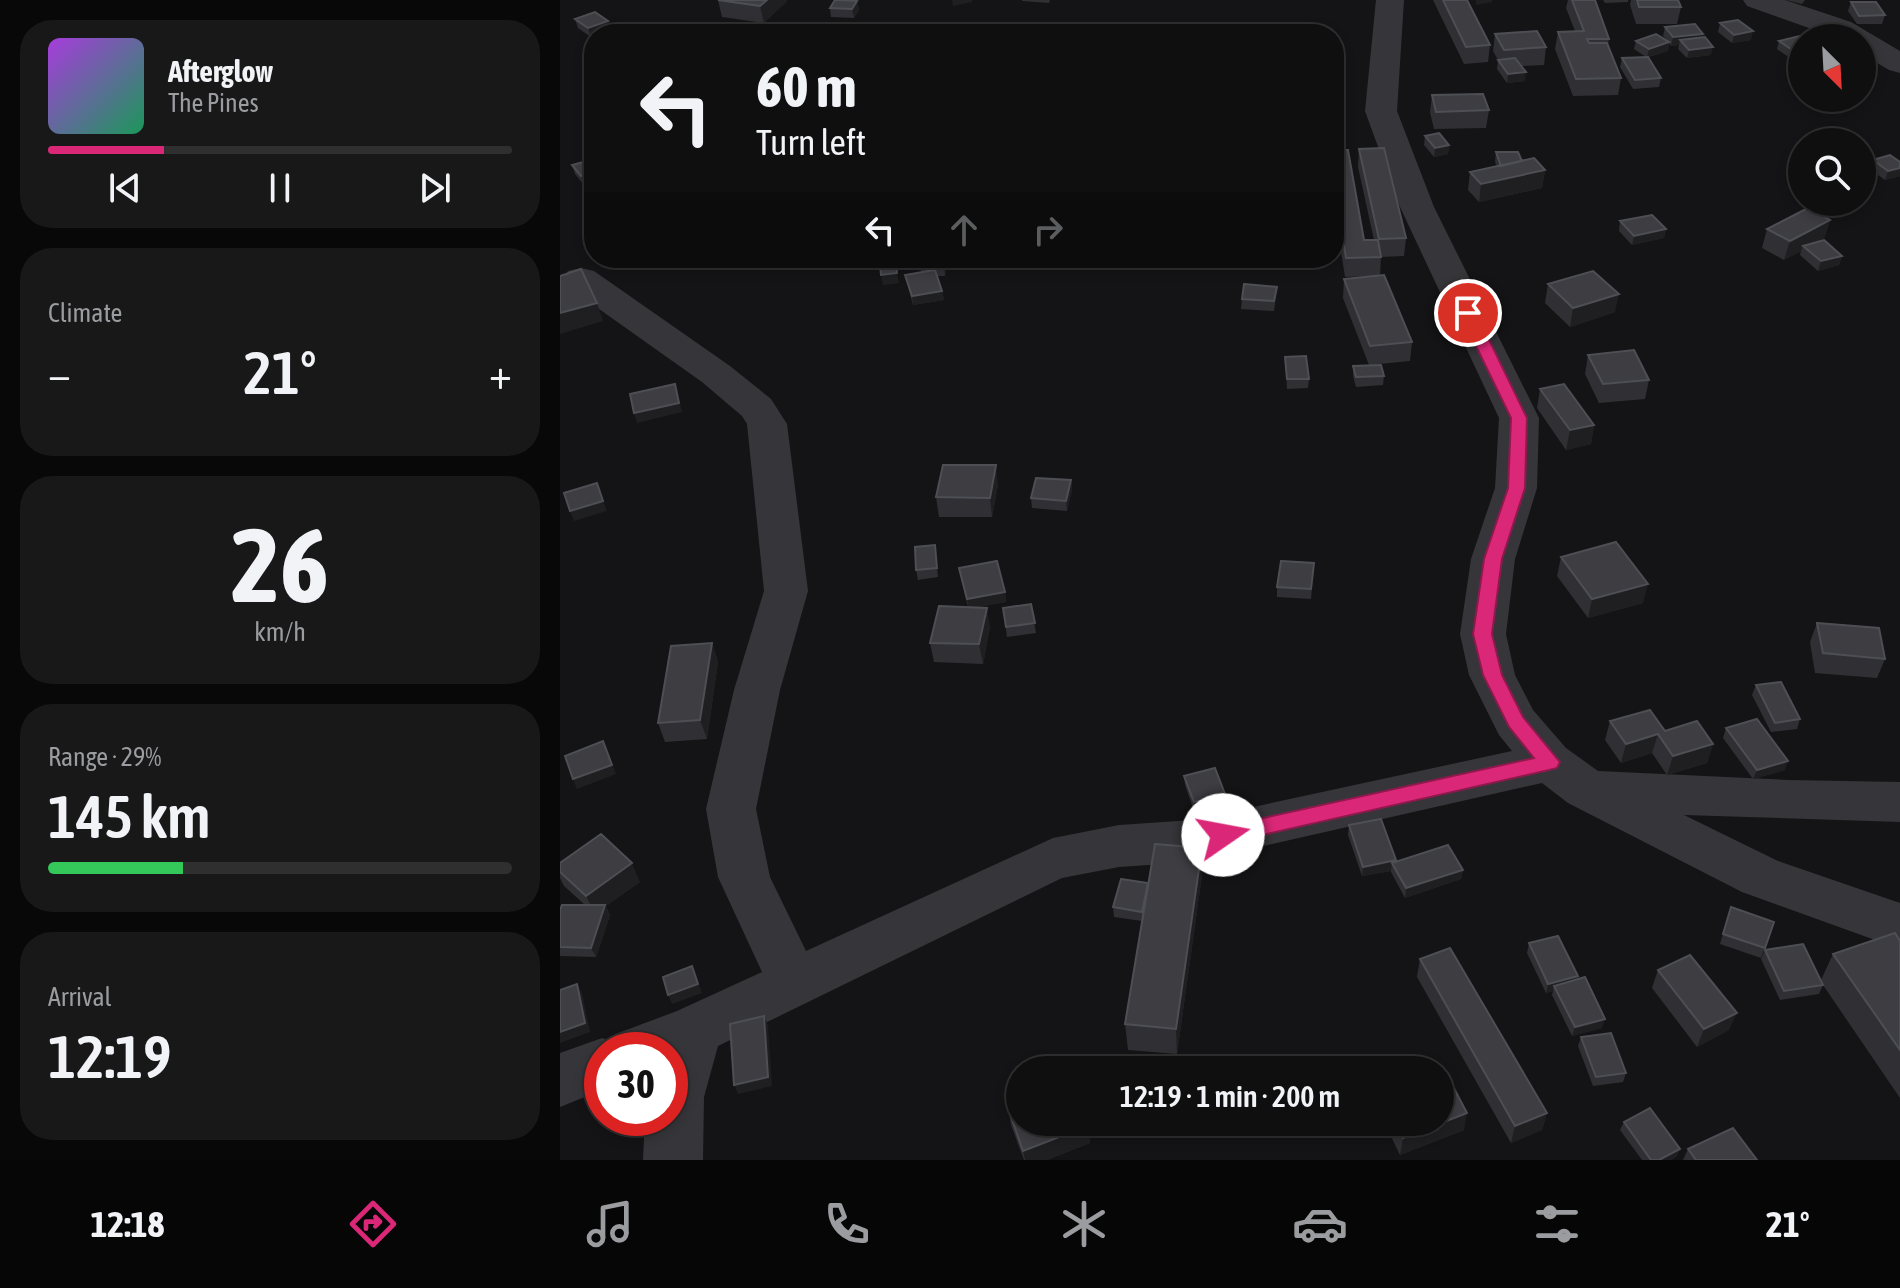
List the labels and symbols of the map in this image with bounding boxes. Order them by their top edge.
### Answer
north arrow [1788,24,1876,112]
pin [1434,279,1502,347]
position arrow [1181,793,1265,877]
speed limit sign: 30 [584,1032,688,1136]

